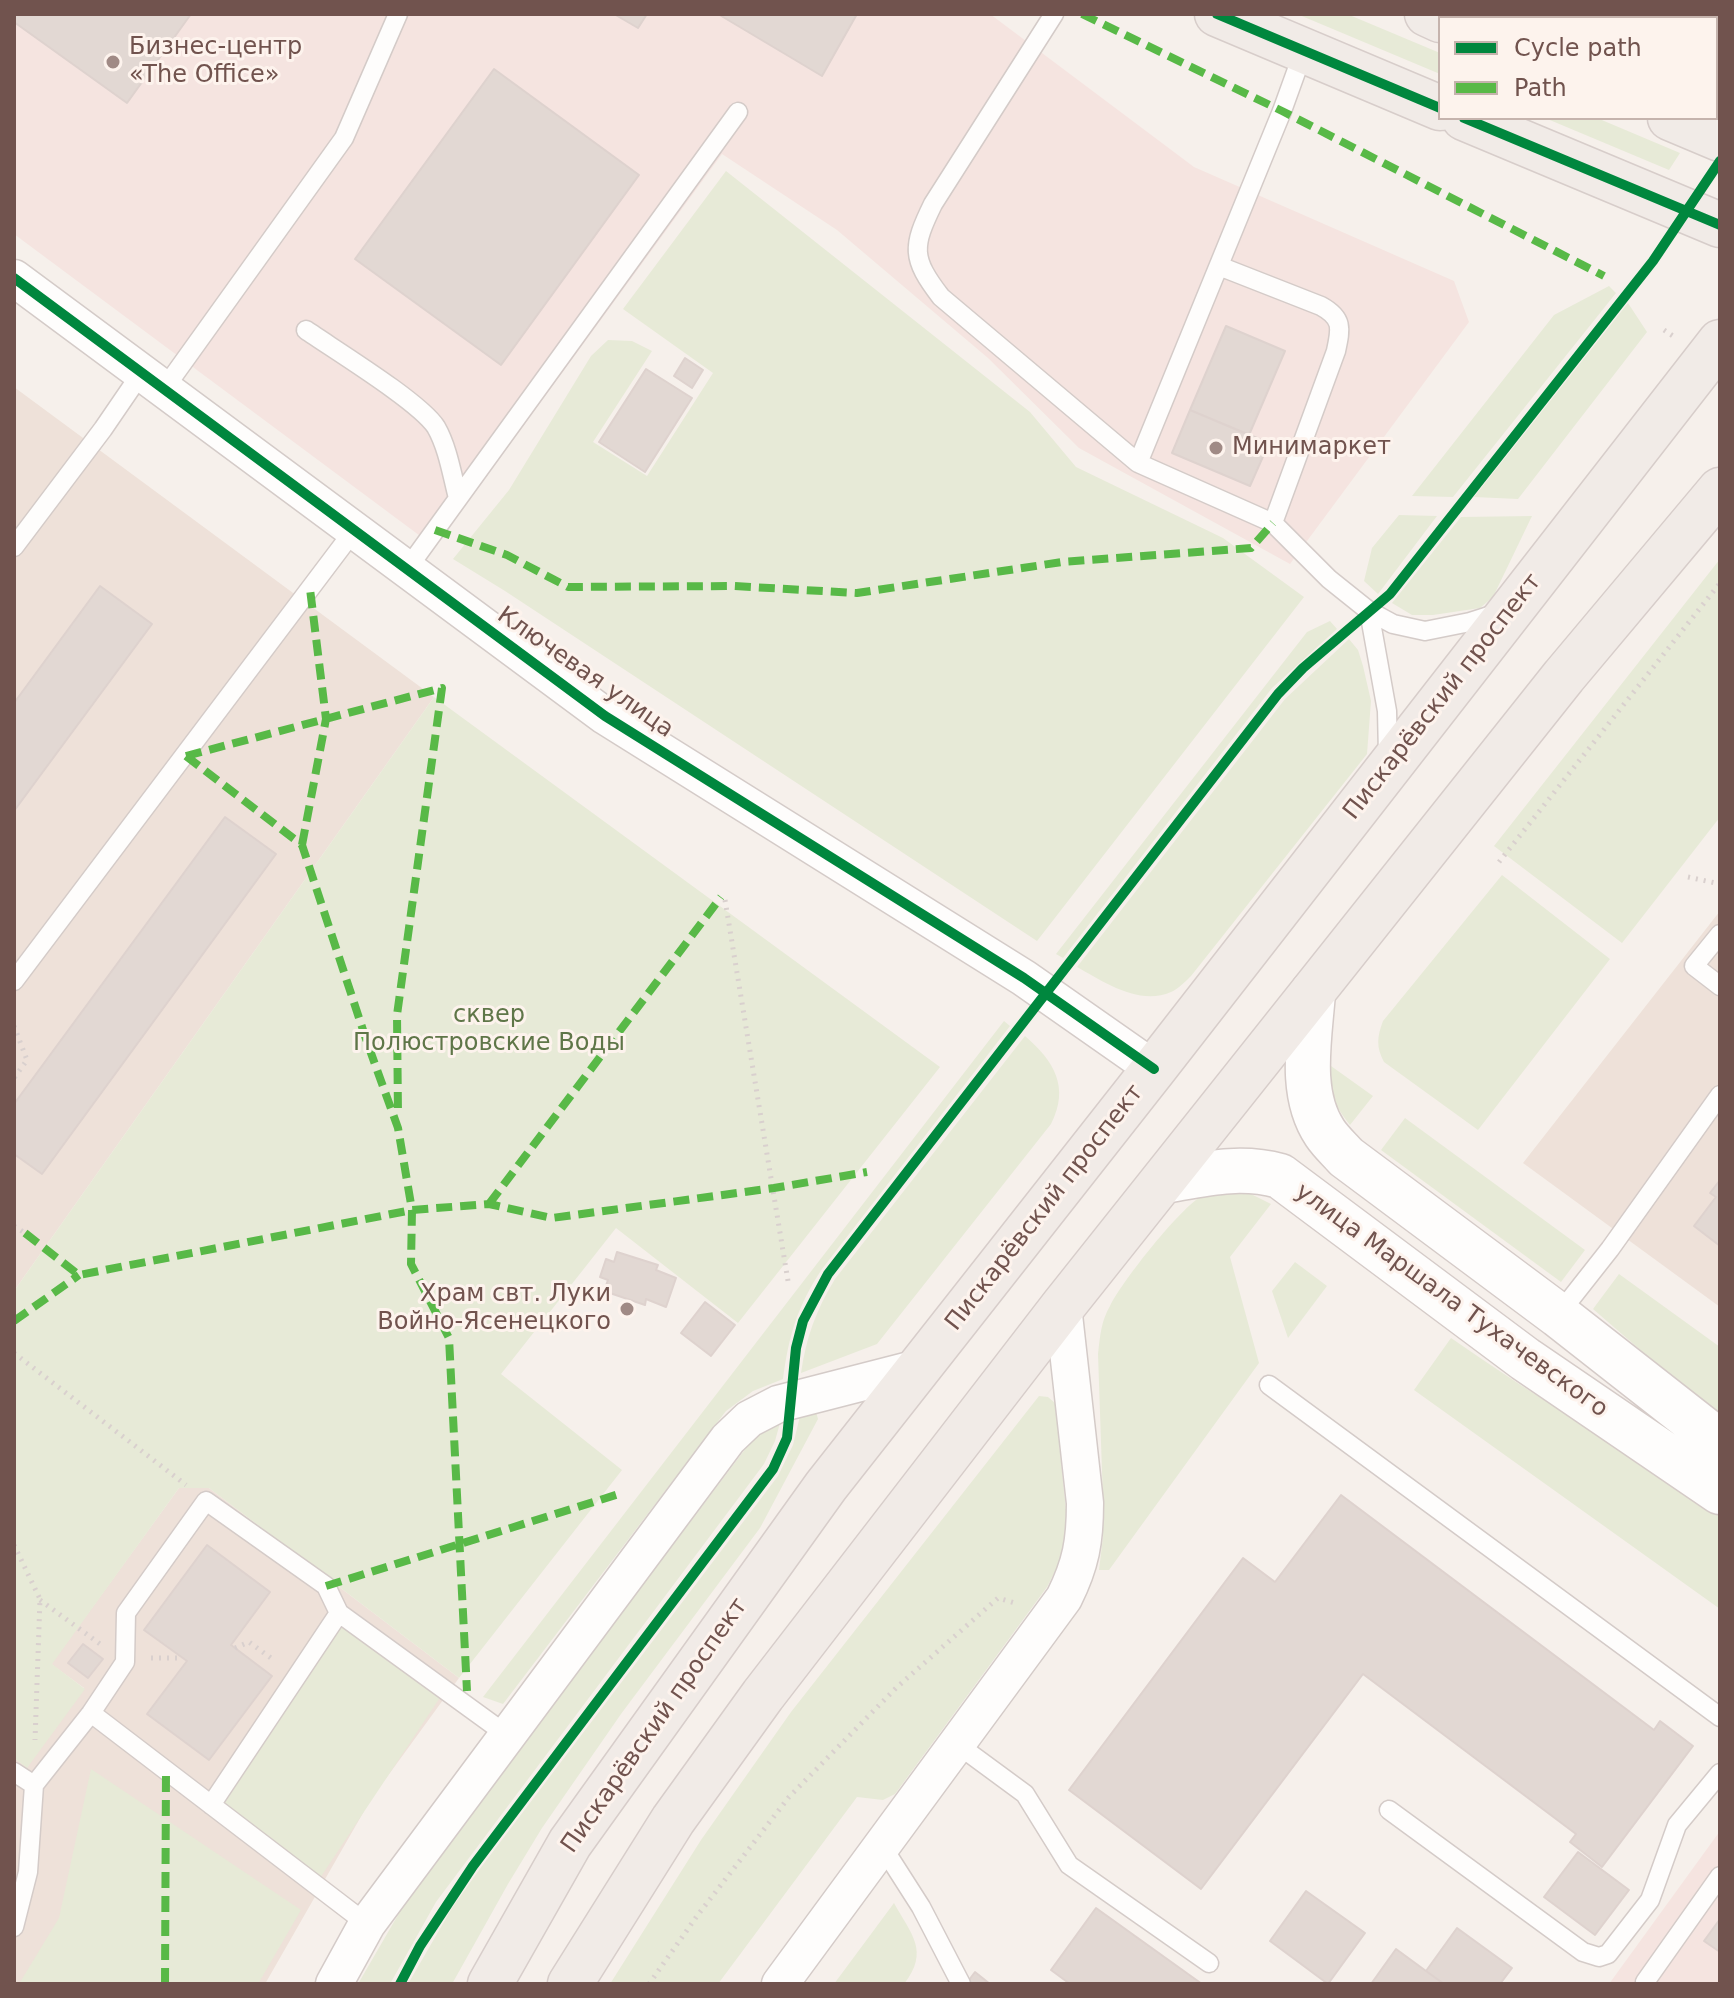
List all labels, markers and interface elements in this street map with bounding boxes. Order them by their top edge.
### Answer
legend [1438,16,1718,120]
place label: Бизнес-центр «The Office» [129,34,302,90]
text: Cycle path [1514,34,1642,62]
marker: Бизнес-центр «The Office» [104,53,122,71]
text: Path [1514,74,1567,102]
place label: Минимаркет [1232,434,1391,462]
marker: Минимаркет [1207,439,1225,457]
street label: Пискарёвский проспект [1338,568,1548,826]
street label: Ключевая улица [491,601,679,745]
park label: сквер Полюстровские Воды [353,1002,625,1058]
street label: Пискарёвский проспект [940,1079,1150,1337]
street label: улица Маршала Тухачевского [1289,1178,1613,1424]
place label: Храм свт. Луки Войно-Ясенецкого [377,1281,611,1337]
marker: Храм свт. Луки Войно-Ясенецкого [618,1300,636,1318]
street label: Пискарёвский проспект [556,1593,754,1859]

